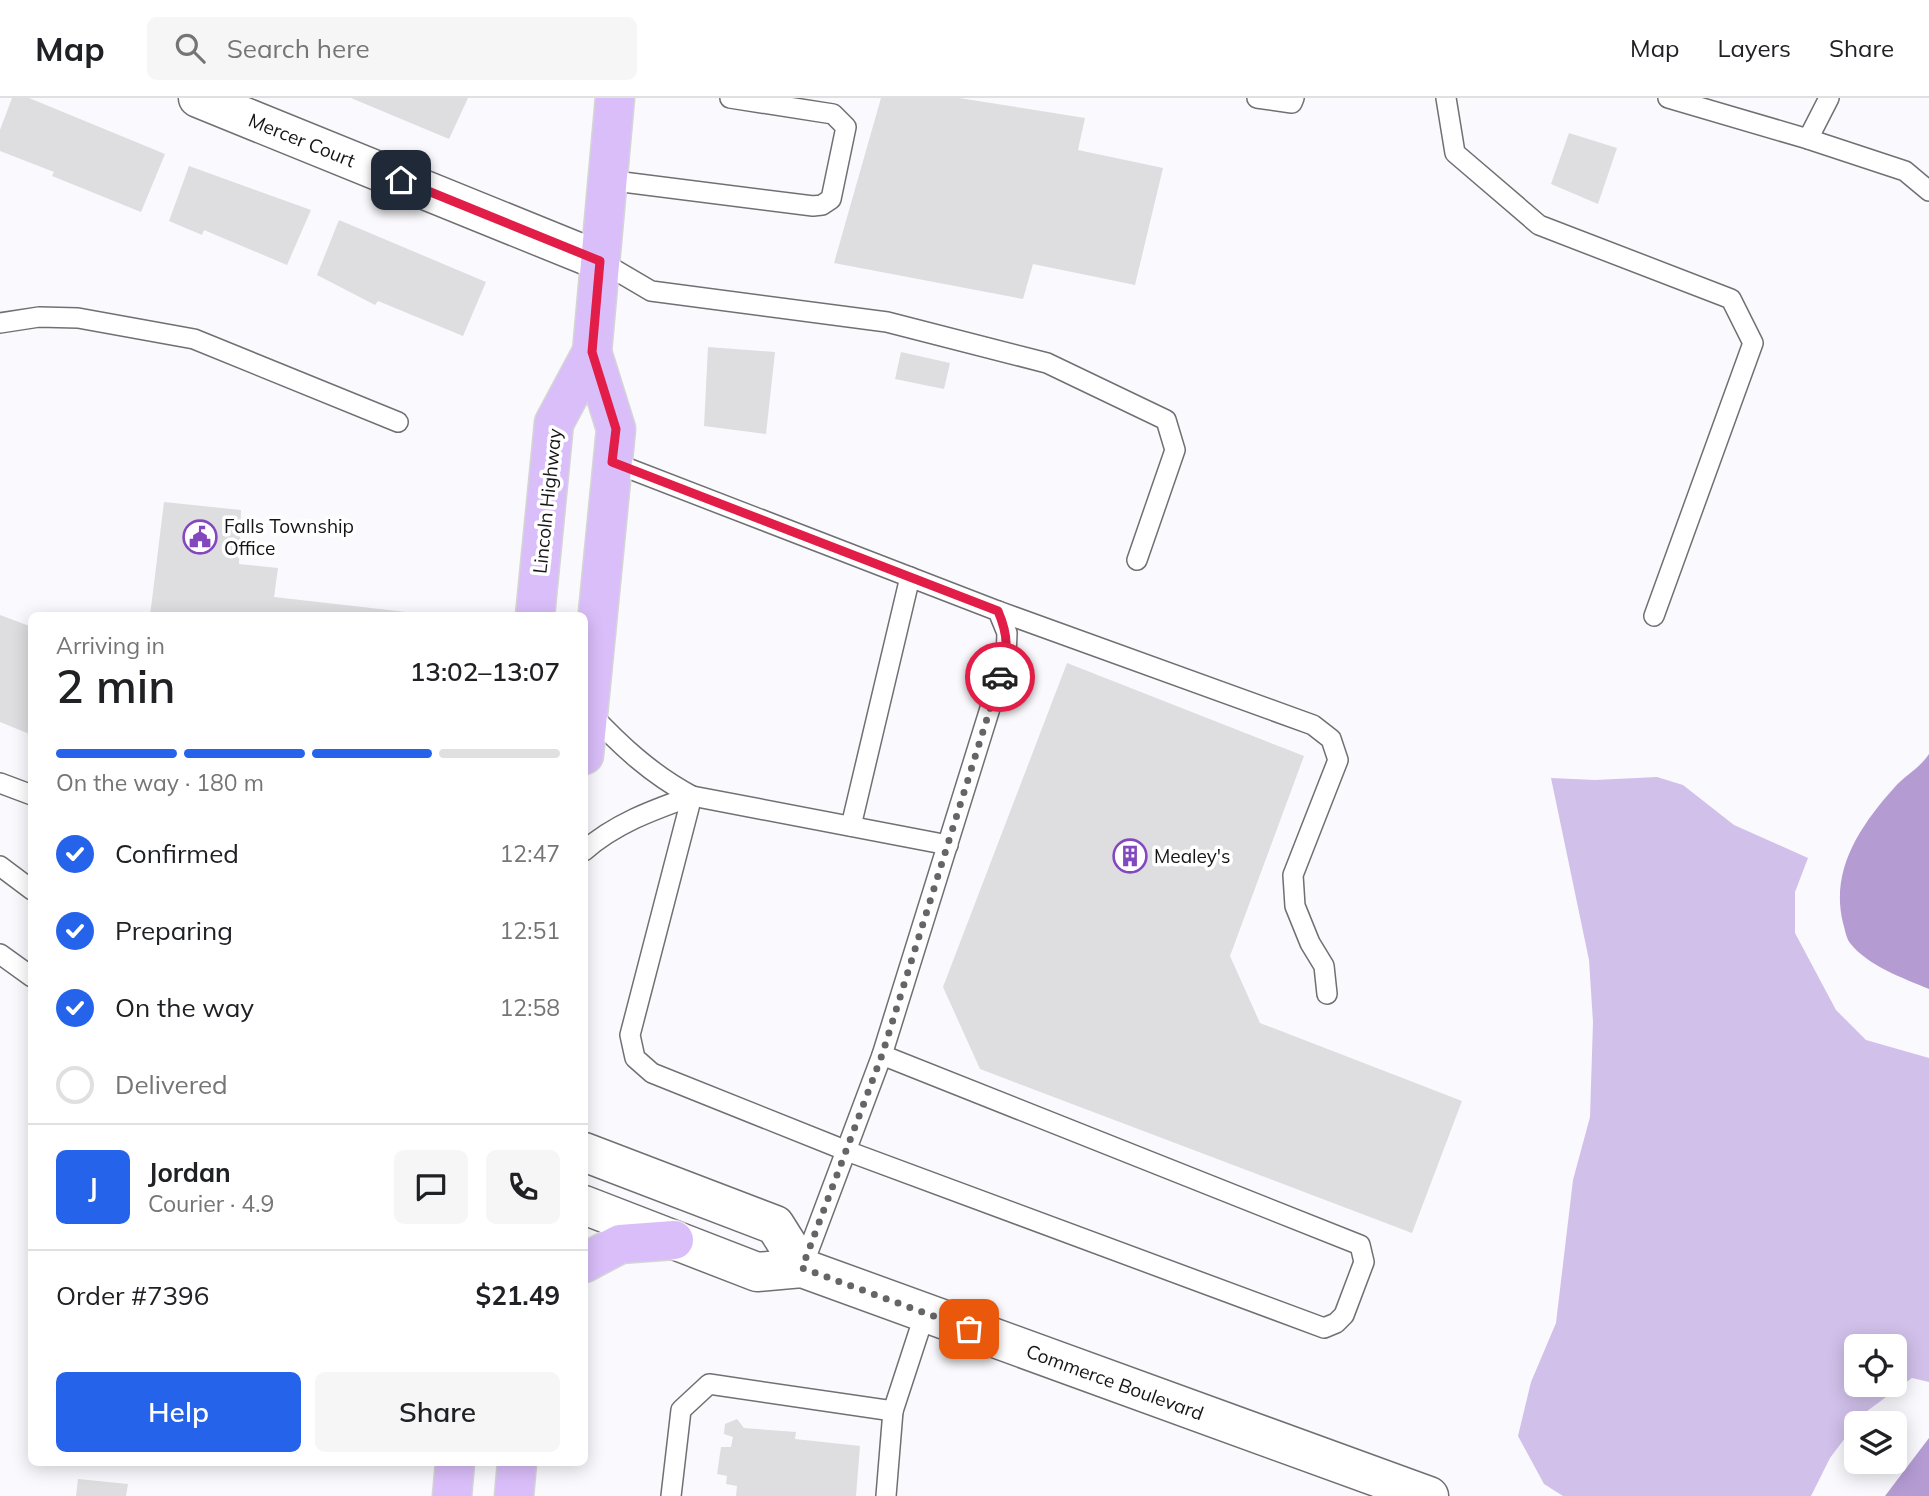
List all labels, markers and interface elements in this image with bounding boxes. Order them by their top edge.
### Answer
search box [147,17,637,80]
text: Map [35,28,105,69]
icon: search [171,29,209,67]
text: Search here [227,32,370,65]
text: Map [1630,33,1679,63]
text: Layers [1717,33,1791,63]
text: Share [1829,33,1894,63]
street label: Mercer Court [245,108,359,172]
pin [371,150,431,210]
icon: home [382,161,420,199]
street label: Lincoln Highway [527,427,567,575]
place label: Falls Township Office [224,514,354,560]
public building icon: Falls Township Office [181,518,219,556]
text: Arriving in [56,631,165,660]
courier [965,642,1035,712]
text: 13:02–13:07 [410,655,560,688]
text: 2 min [56,657,175,715]
icon: car [981,658,1019,696]
text: On the way · 180 m [56,768,264,797]
icon: check [56,835,94,873]
text: Confirmed [115,837,239,870]
building icon: Mealey's [1111,837,1149,875]
text: 12:47 [500,839,560,868]
place label: Mealey's [1154,844,1231,868]
icon: check [56,912,94,950]
text: Preparing [115,914,233,947]
text: 12:51 [500,916,560,945]
icon: check [56,989,94,1027]
text: On the way [115,991,254,1024]
text: 12:58 [500,993,560,1022]
text: Delivered [115,1068,228,1101]
button: chat [394,1150,468,1224]
button: phone [486,1150,560,1224]
text: Jordan [148,1156,231,1189]
text: J [88,1171,98,1204]
text: Courier · 4.9 [148,1189,274,1218]
text: Order #7396 [56,1279,209,1312]
text: $21.49 [476,1279,560,1312]
pin [939,1299,999,1359]
icon: bag [950,1310,988,1348]
map controls [1844,1334,1907,1474]
button: locate [1844,1334,1907,1397]
street label: Commerce Boulevard [1023,1339,1207,1425]
button: Help [56,1372,301,1452]
button: Share [315,1372,560,1452]
button: layers [1844,1411,1907,1474]

